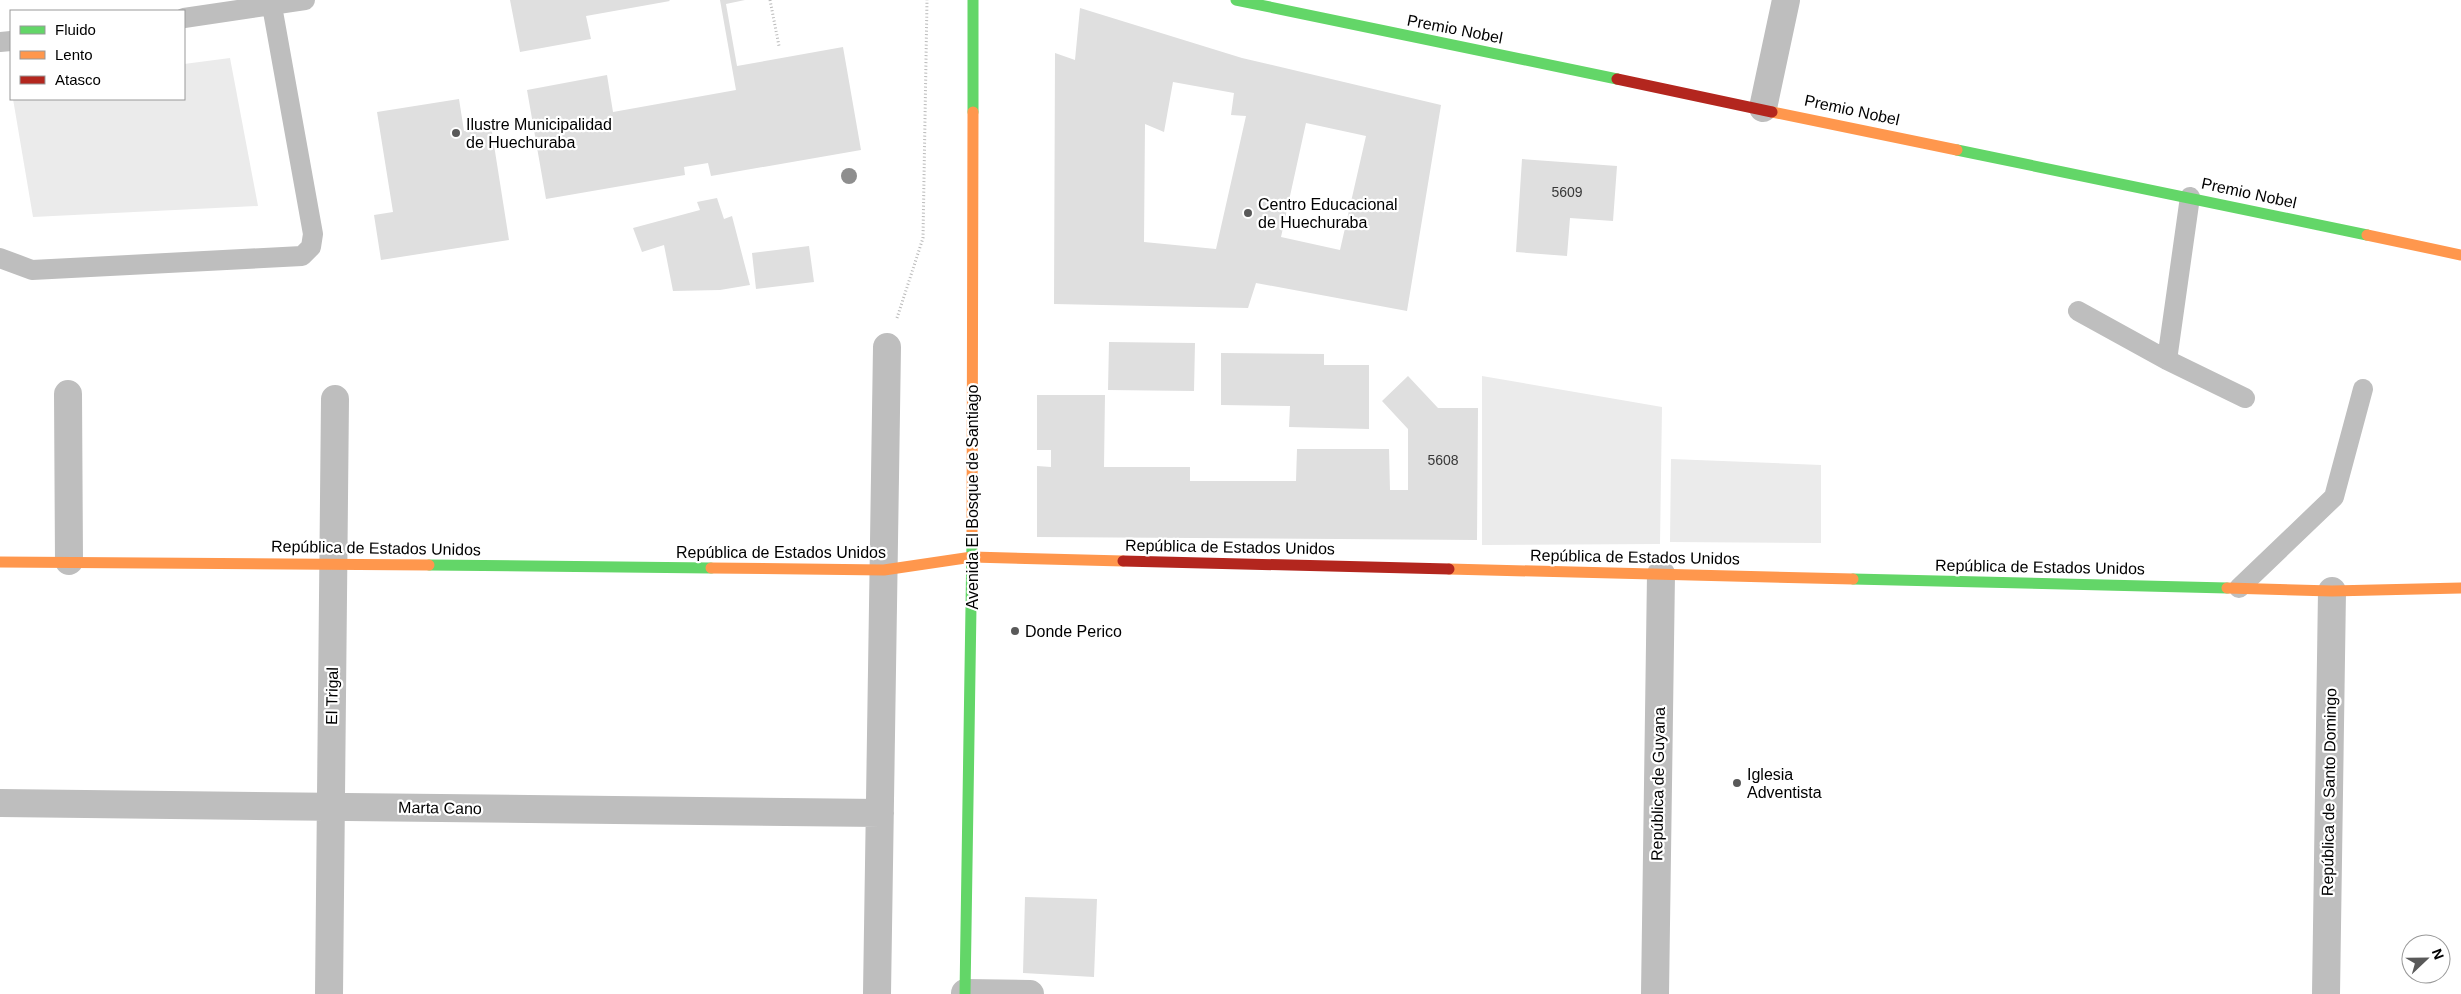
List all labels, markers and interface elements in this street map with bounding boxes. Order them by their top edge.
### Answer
legend [10,10,185,100]
street label: Premio Nobel [1406,11,1504,47]
text: Fluido [55,21,96,38]
text: Lento [55,46,93,63]
text: Atasco [55,71,101,88]
street label: Premio Nobel [1803,92,1901,128]
place label: Ilustre Municipalidad de Huechuraba [466,116,612,151]
marker: Ilustre Municipalidad de Huechuraba [450,127,462,139]
street label: Premio Nobel [2200,175,2298,211]
house number: 5609 [1551,184,1583,200]
place label: Centro Educacional de Huechuraba [1258,196,1398,231]
marker: Centro Educacional de Huechuraba [1242,207,1254,219]
street label: Avenida El Bosque de Santiago [964,385,981,609]
house number: 5608 [1427,452,1459,468]
street label: República de Estados Unidos [1125,537,1335,557]
street label: República de Estados Unidos [271,538,481,558]
street label: República de Estados Unidos [676,544,886,561]
street label: República de Estados Unidos [1530,547,1740,567]
street label: República de Estados Unidos [1935,557,2145,577]
place label: Donde Perico [1025,623,1122,640]
marker: Donde Perico [1009,625,1021,637]
street label: El Trigal [323,667,341,725]
street label: República de Santo Domingo [2319,688,2339,896]
street label: República de Guyana [1648,707,1668,861]
place label: Iglesia Adventista [1747,766,1822,801]
marker: Iglesia Adventista [1731,777,1743,789]
street label: Marta Cano [398,799,482,817]
north arrow [2401,934,2451,984]
text: N [2429,946,2447,962]

